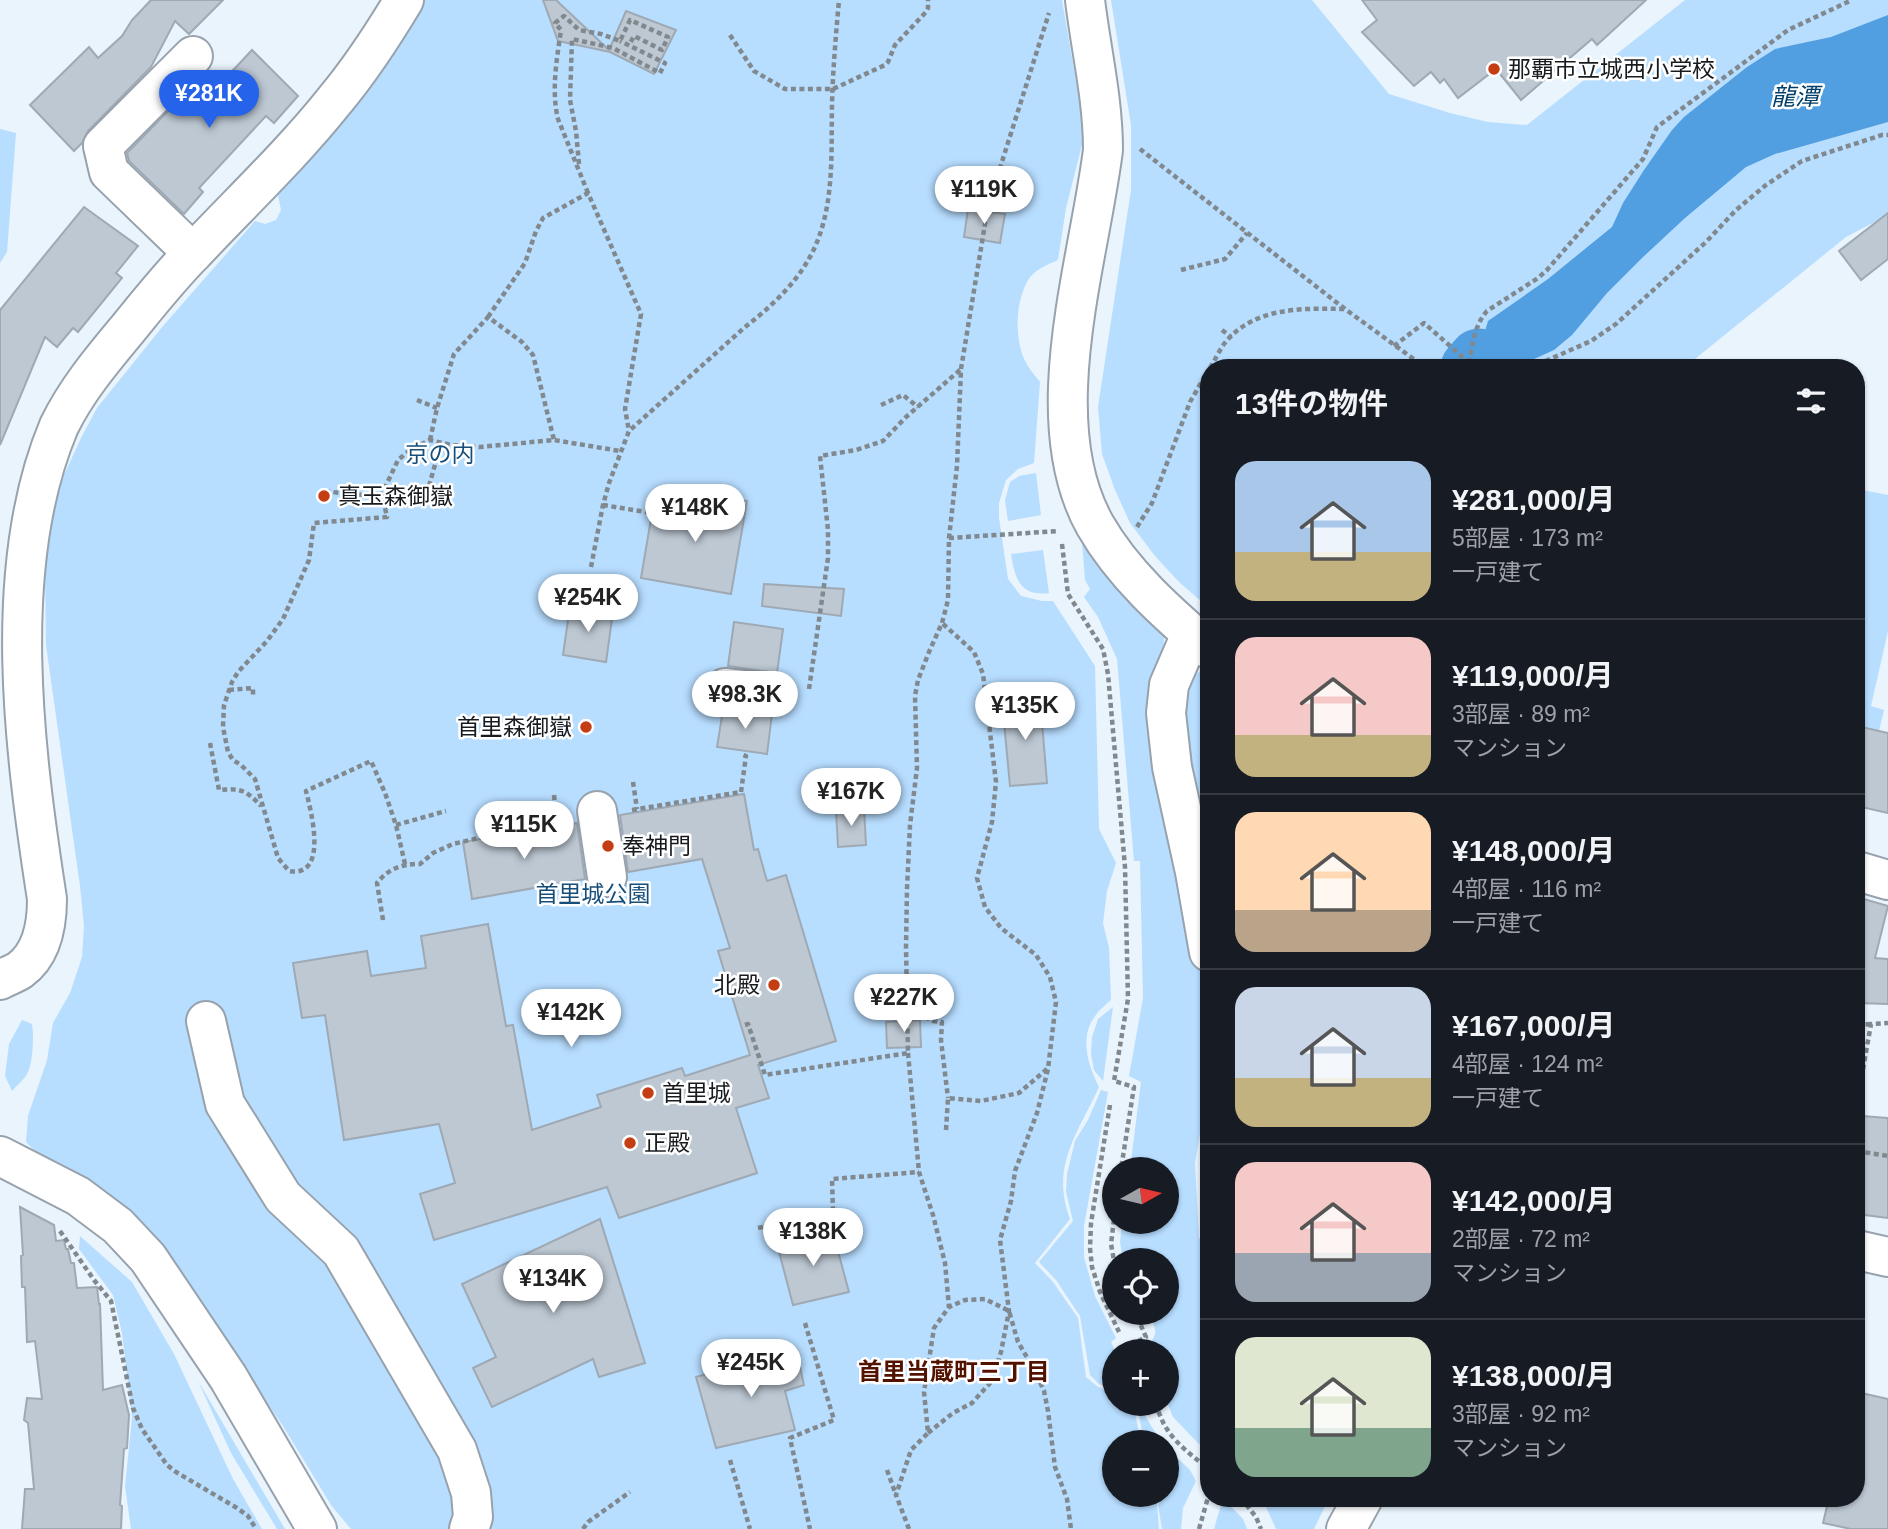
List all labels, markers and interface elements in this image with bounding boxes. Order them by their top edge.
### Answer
place label: 那覇市立城西小学校 [1508,56,1715,82]
marker: 那覇市立城西小学校 [1486,61,1502,77]
pin: ¥281K [160,71,258,130]
text: ¥281K [175,80,243,106]
water label: 龍潭 [1771,83,1823,110]
pin: ¥119K [935,166,1033,226]
text: ¥119K [951,176,1017,202]
icon: filters [1792,382,1830,420]
text: 13件の物件 [1235,387,1388,420]
park label: 京の内 [406,441,475,467]
place label: 真玉森御嶽 [338,483,453,509]
text: ¥281,000/月 [1452,483,1615,516]
pin: ¥148K [646,484,744,544]
marker: 真玉森御嶽 [316,488,332,504]
icon: home [1291,489,1375,573]
text: ¥148K [661,494,729,520]
text: 5部屋 · 173 m² [1452,525,1603,551]
text: 一戸建て [1452,559,1544,585]
pin: ¥254K [539,574,637,634]
text: ¥254K [554,584,622,610]
text: ¥119,000/月 [1452,659,1614,692]
icon: home [1291,665,1375,749]
pin: ¥98.3K [688,672,802,731]
text: ¥98.3K [708,681,782,707]
pin: ¥135K [976,682,1074,742]
text: ¥135K [991,692,1059,718]
text: 3部屋 · 89 m² [1452,701,1590,727]
place label: 首里森御嶽 [457,714,572,740]
marker: 首里森御嶽 [578,719,594,735]
text: マンション [1452,735,1567,761]
pin: ¥167K [802,768,900,828]
text: ¥167K [817,778,885,804]
pin: ¥115K [475,802,573,861]
text: ¥115K [491,811,557,837]
place label: 奉神門 [622,833,691,859]
text: ¥148,000/月 [1452,834,1615,867]
marker: 奉神門 [600,838,616,854]
icon: home [1291,840,1375,924]
text: 4部屋 · 116 m² [1452,876,1601,902]
park label: 首里城公園 [536,881,651,907]
text: 一戸建て [1452,910,1544,936]
place label: 北殿 [714,972,760,998]
pin: ¥227K [855,974,953,1034]
marker: 北殿 [766,977,782,993]
text: ¥227K [870,984,938,1010]
pin: ¥142K [522,990,620,1049]
text: ¥142K [537,999,605,1025]
text: ¥167,000/月 [1452,1009,1615,1042]
icon: home [1291,1015,1375,1099]
text: 4部屋 · 124 m² [1452,1051,1603,1077]
place label: 首里城 [662,1080,731,1106]
marker: 首里城 [640,1085,656,1101]
text: 一戸建て [1452,1085,1544,1111]
place label: 正殿 [644,1130,690,1156]
marker: 正殿 [622,1135,638,1151]
north arrow [1102,1157,1180,1234]
map controls [1102,1157,1179,1507]
text: ¥142,000/月 [1452,1184,1615,1217]
icon: home [1291,1190,1375,1274]
pin: ¥138K [764,1208,862,1268]
text: ¥138K [779,1218,847,1244]
text: 2部屋 · 72 m² [1452,1226,1590,1252]
button: locate [1102,1248,1179,1325]
pin: ¥134K [504,1256,602,1315]
text: マンション [1452,1260,1567,1286]
text: ¥134K [519,1265,587,1291]
button: + [1102,1339,1179,1416]
pin: ¥245K [702,1340,800,1399]
text: ¥245K [717,1349,785,1375]
district label: 首里当蔵町三丁目 [858,1358,1050,1385]
text: ¥138,000/月 [1452,1359,1615,1392]
icon: home [1291,1365,1375,1449]
text: 3部屋 · 92 m² [1452,1401,1590,1427]
button: − [1102,1430,1179,1507]
text: マンション [1452,1435,1567,1461]

